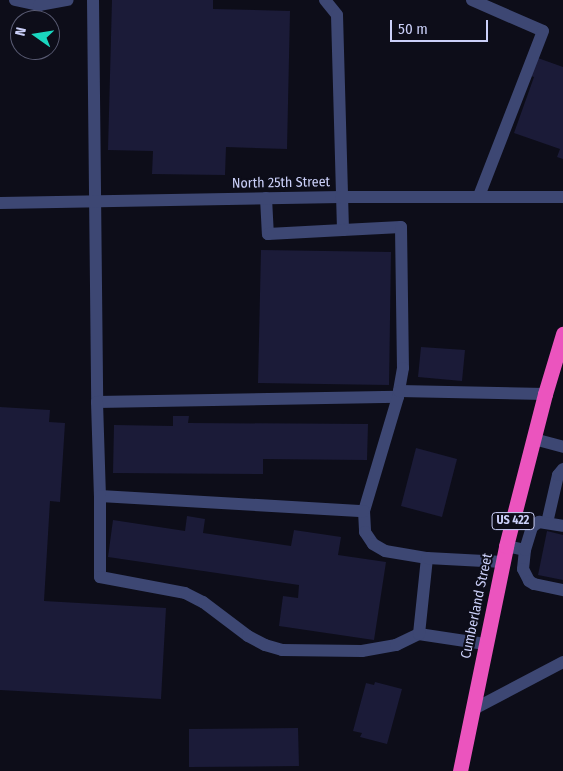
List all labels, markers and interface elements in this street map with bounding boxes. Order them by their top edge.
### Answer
north arrow [10,10,60,60]
scale bar [393,10,490,42]
text: 50 m [398,20,428,38]
text: N [12,26,30,38]
street label: North 25th Street [232,174,330,192]
road number: US 422 [490,512,536,530]
street label: Cumberland Street [458,552,496,660]

